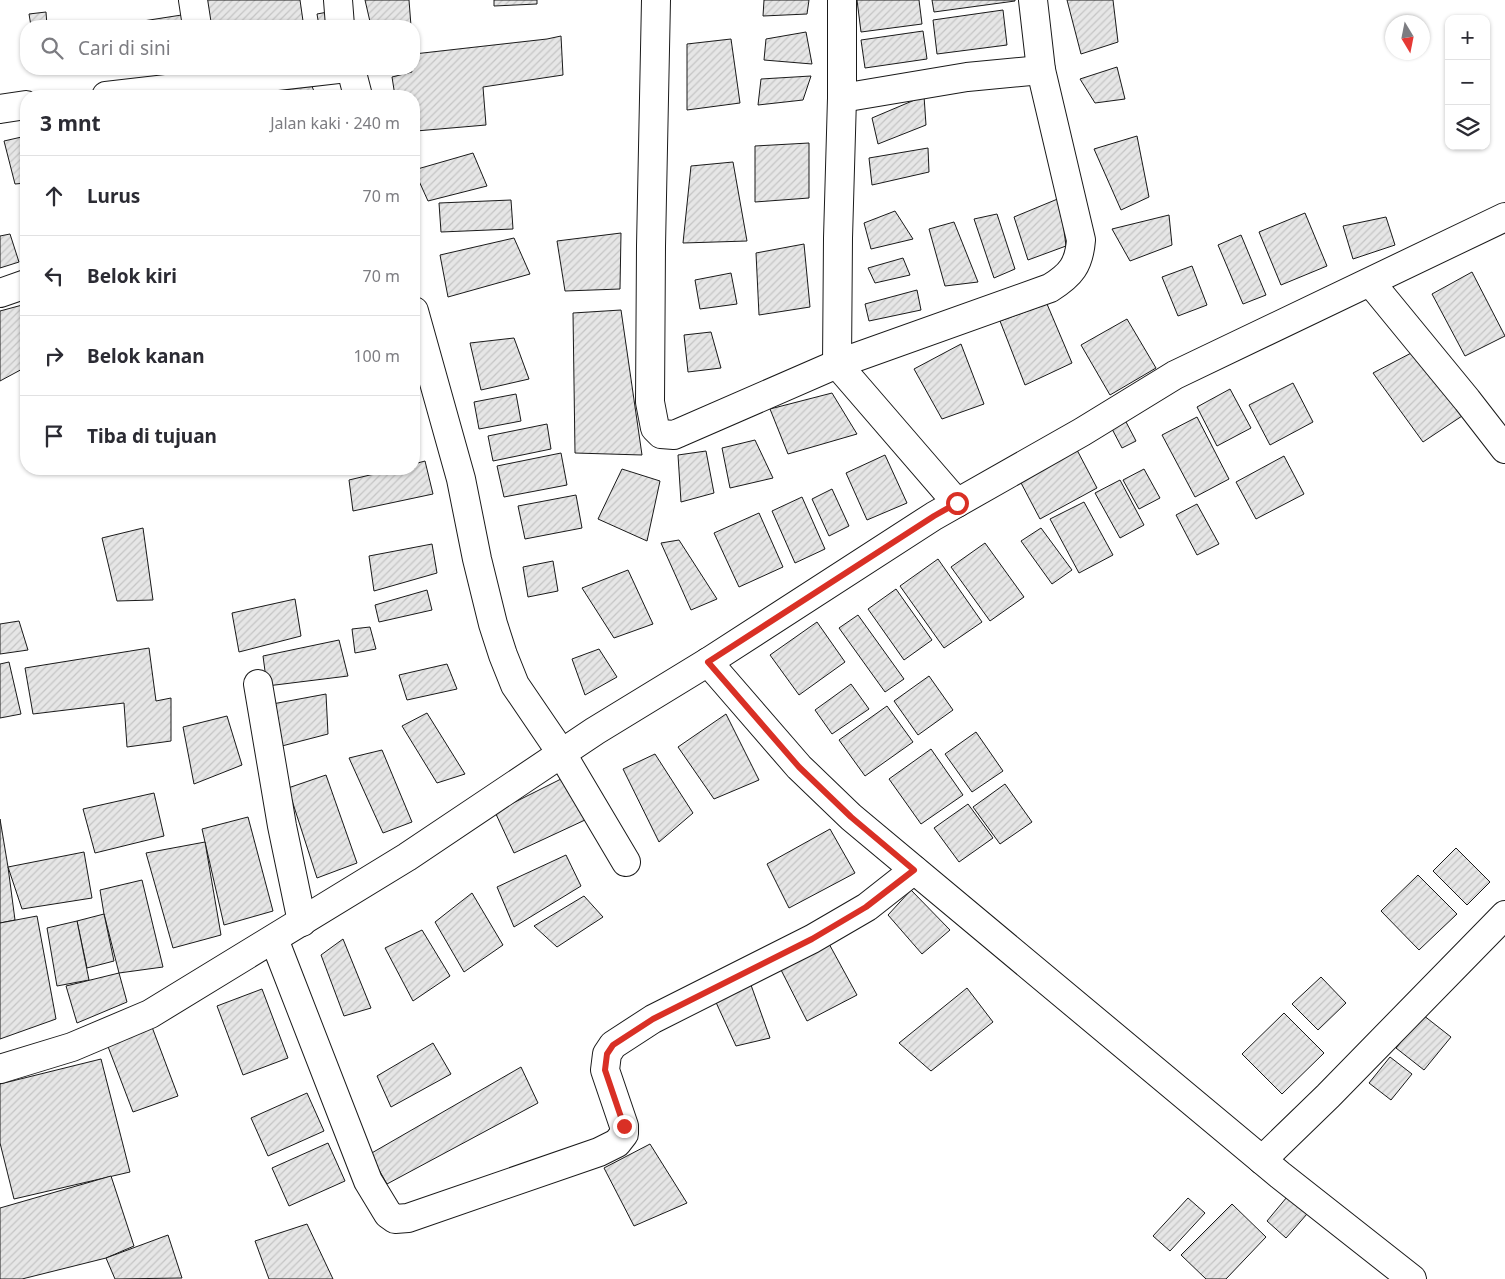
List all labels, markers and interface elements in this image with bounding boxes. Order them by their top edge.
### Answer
north arrow [1385,15,1430,60]
map controls [1445,15,1490,150]
button: + [1445,15,1490,60]
search box [20,20,420,75]
icon: search [38,34,66,62]
text: Cari di sini [78,35,171,61]
button: − [1445,60,1490,105]
button: layers [1445,105,1490,150]
text: 3 mnt [40,109,101,137]
text: Jalan kaki · 240 m [270,112,400,134]
icon: ahead [40,182,68,210]
text: Lurus [87,183,140,209]
text: 70 m [363,185,400,207]
icon: left [40,262,68,290]
text: Belok kiri [87,263,177,289]
text: 70 m [363,265,400,287]
icon: right [40,342,68,370]
text: Belok kanan [87,343,204,369]
text: 100 m [353,345,400,367]
icon: arrive [40,422,68,450]
text: Tiba di tujuan [87,423,217,449]
route start [946,492,969,515]
route end [613,1115,636,1138]

